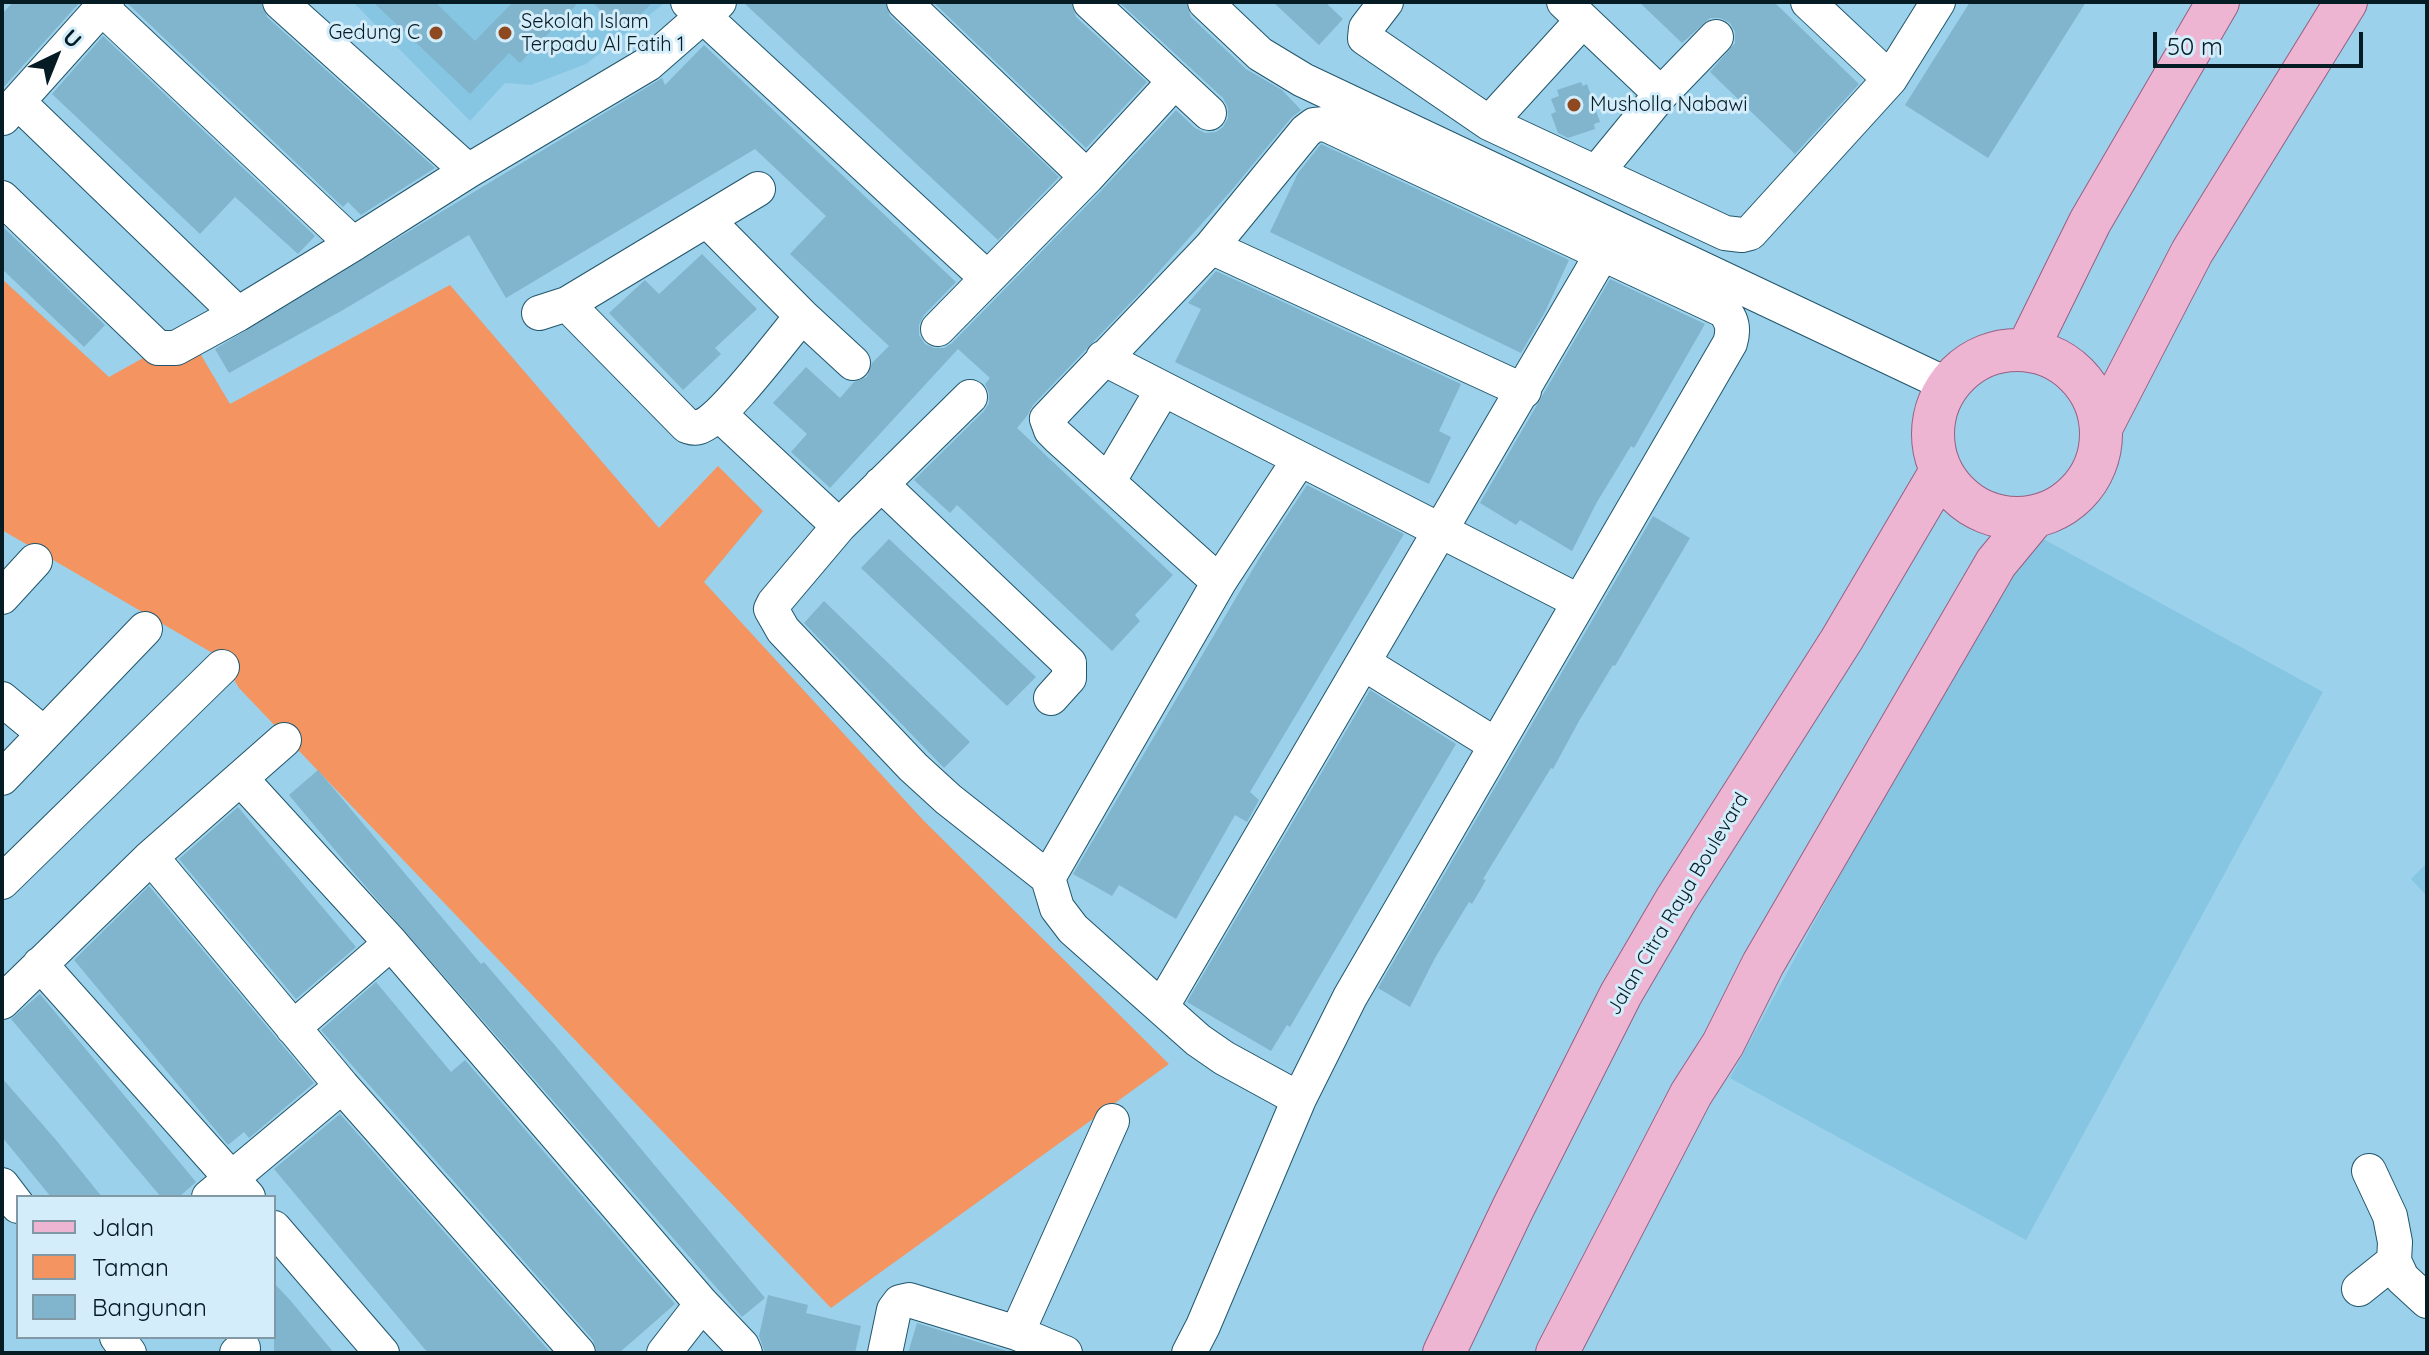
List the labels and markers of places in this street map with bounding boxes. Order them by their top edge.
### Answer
place label: Sekolah Islam Terpadu Al Fatih 1 [521,10,685,57]
place label: Gedung C [328,21,420,45]
marker: Gedung C [427,24,445,42]
marker: Sekolah Islam Terpadu Al Fatih 1 [496,24,514,42]
place label: Musholla Nabawi [1590,93,1748,117]
marker: Musholla Nabawi [1565,96,1583,114]

